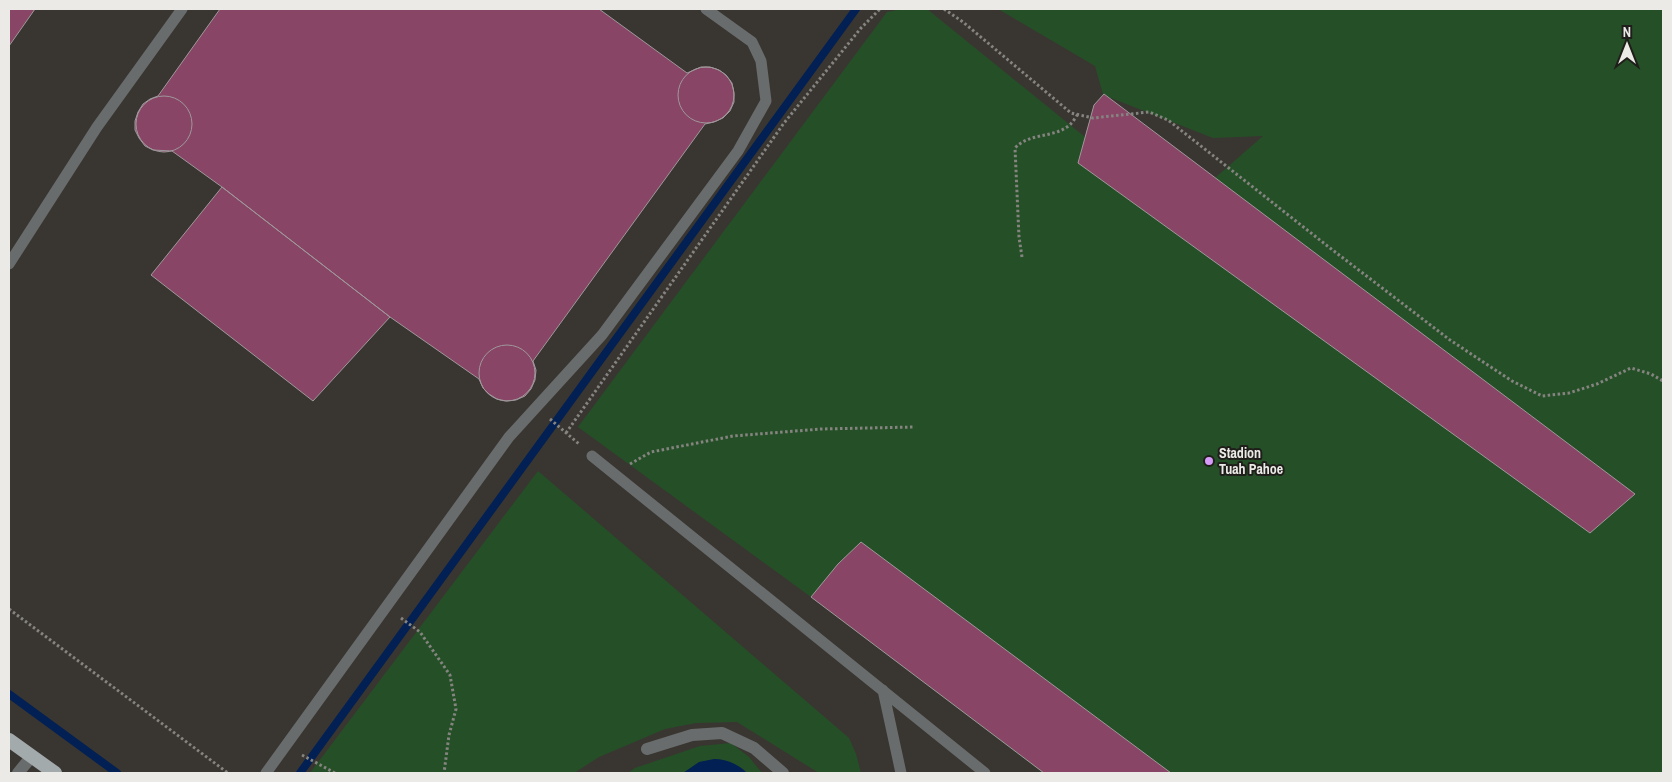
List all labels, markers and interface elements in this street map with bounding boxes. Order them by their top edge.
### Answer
north arrow [1602,20,1652,70]
text: N [1623,23,1631,41]
place label: Stadion Tuah Pahoe [1219,444,1283,478]
marker: Stadion Tuah Pahoe [1203,455,1215,467]

